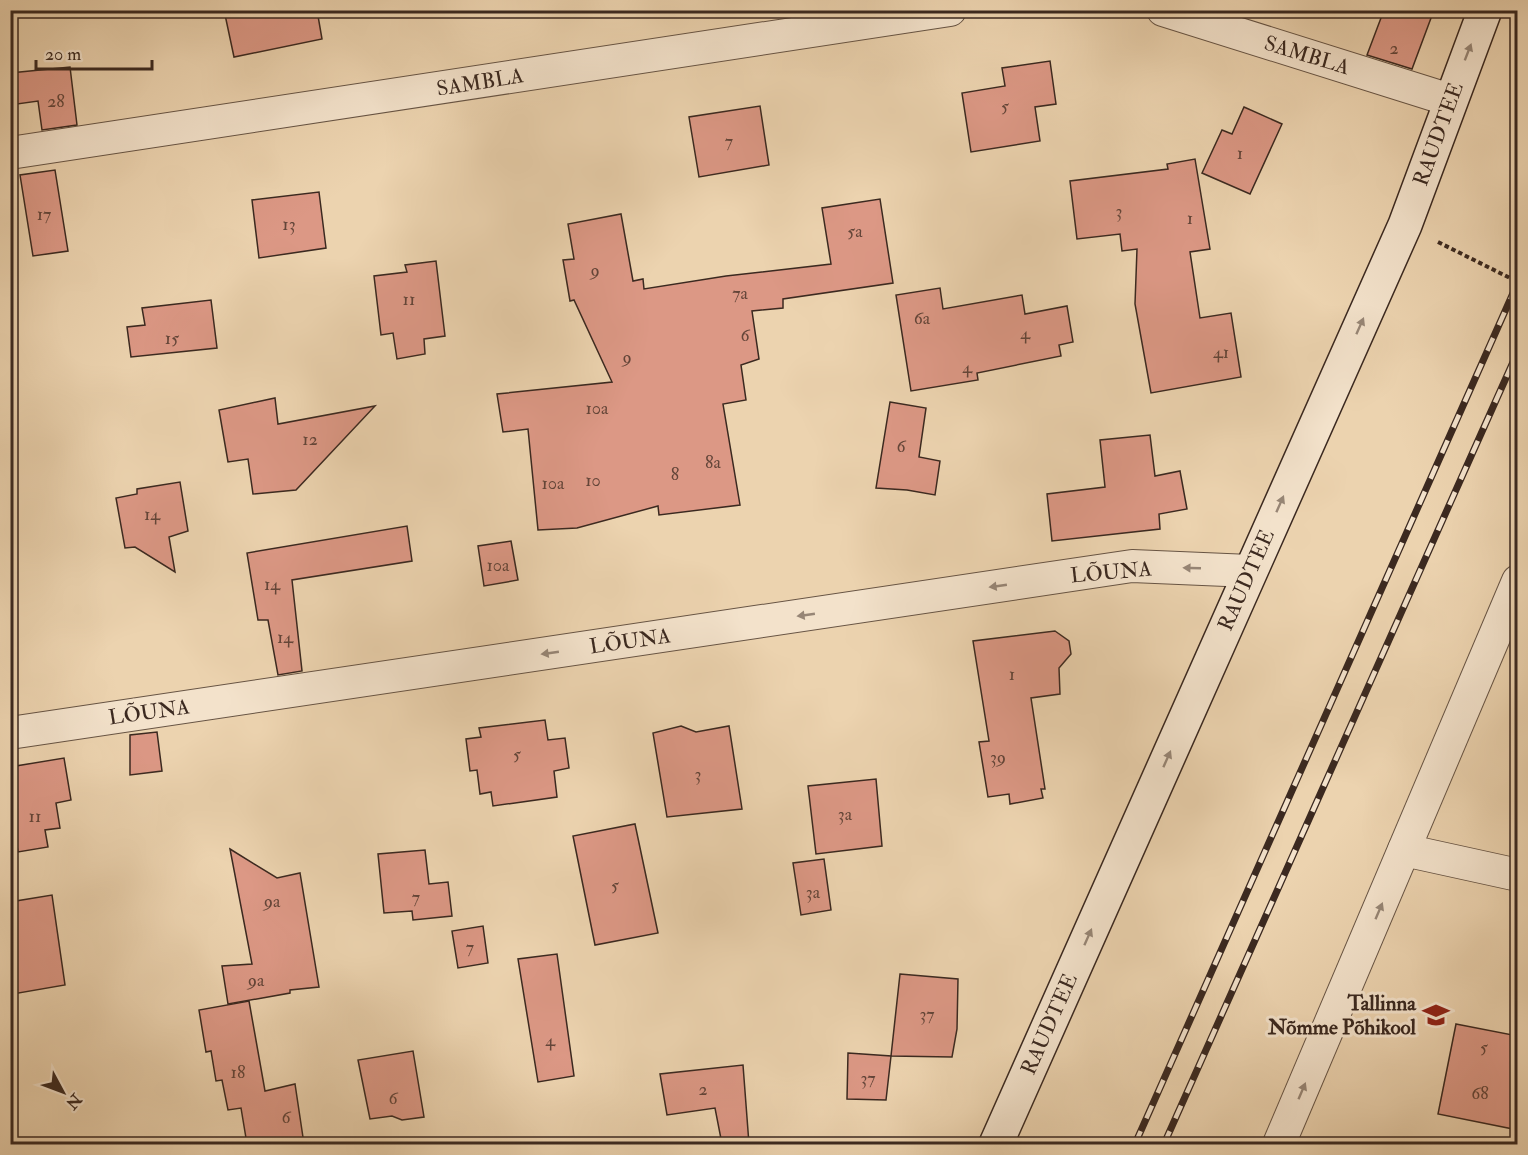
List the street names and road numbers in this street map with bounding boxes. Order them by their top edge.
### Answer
street label: SAMBLA [1261,30,1353,81]
street label: SAMBLA [435,62,526,103]
street label: RAUDTEE [1407,79,1470,190]
street label: RAUDTEE [1212,525,1281,635]
street label: LÕUNA [1069,555,1153,589]
street label: LÕUNA [588,622,672,661]
street label: LÕUNA [107,693,191,732]
street label: RAUDTEE [1015,969,1084,1079]

